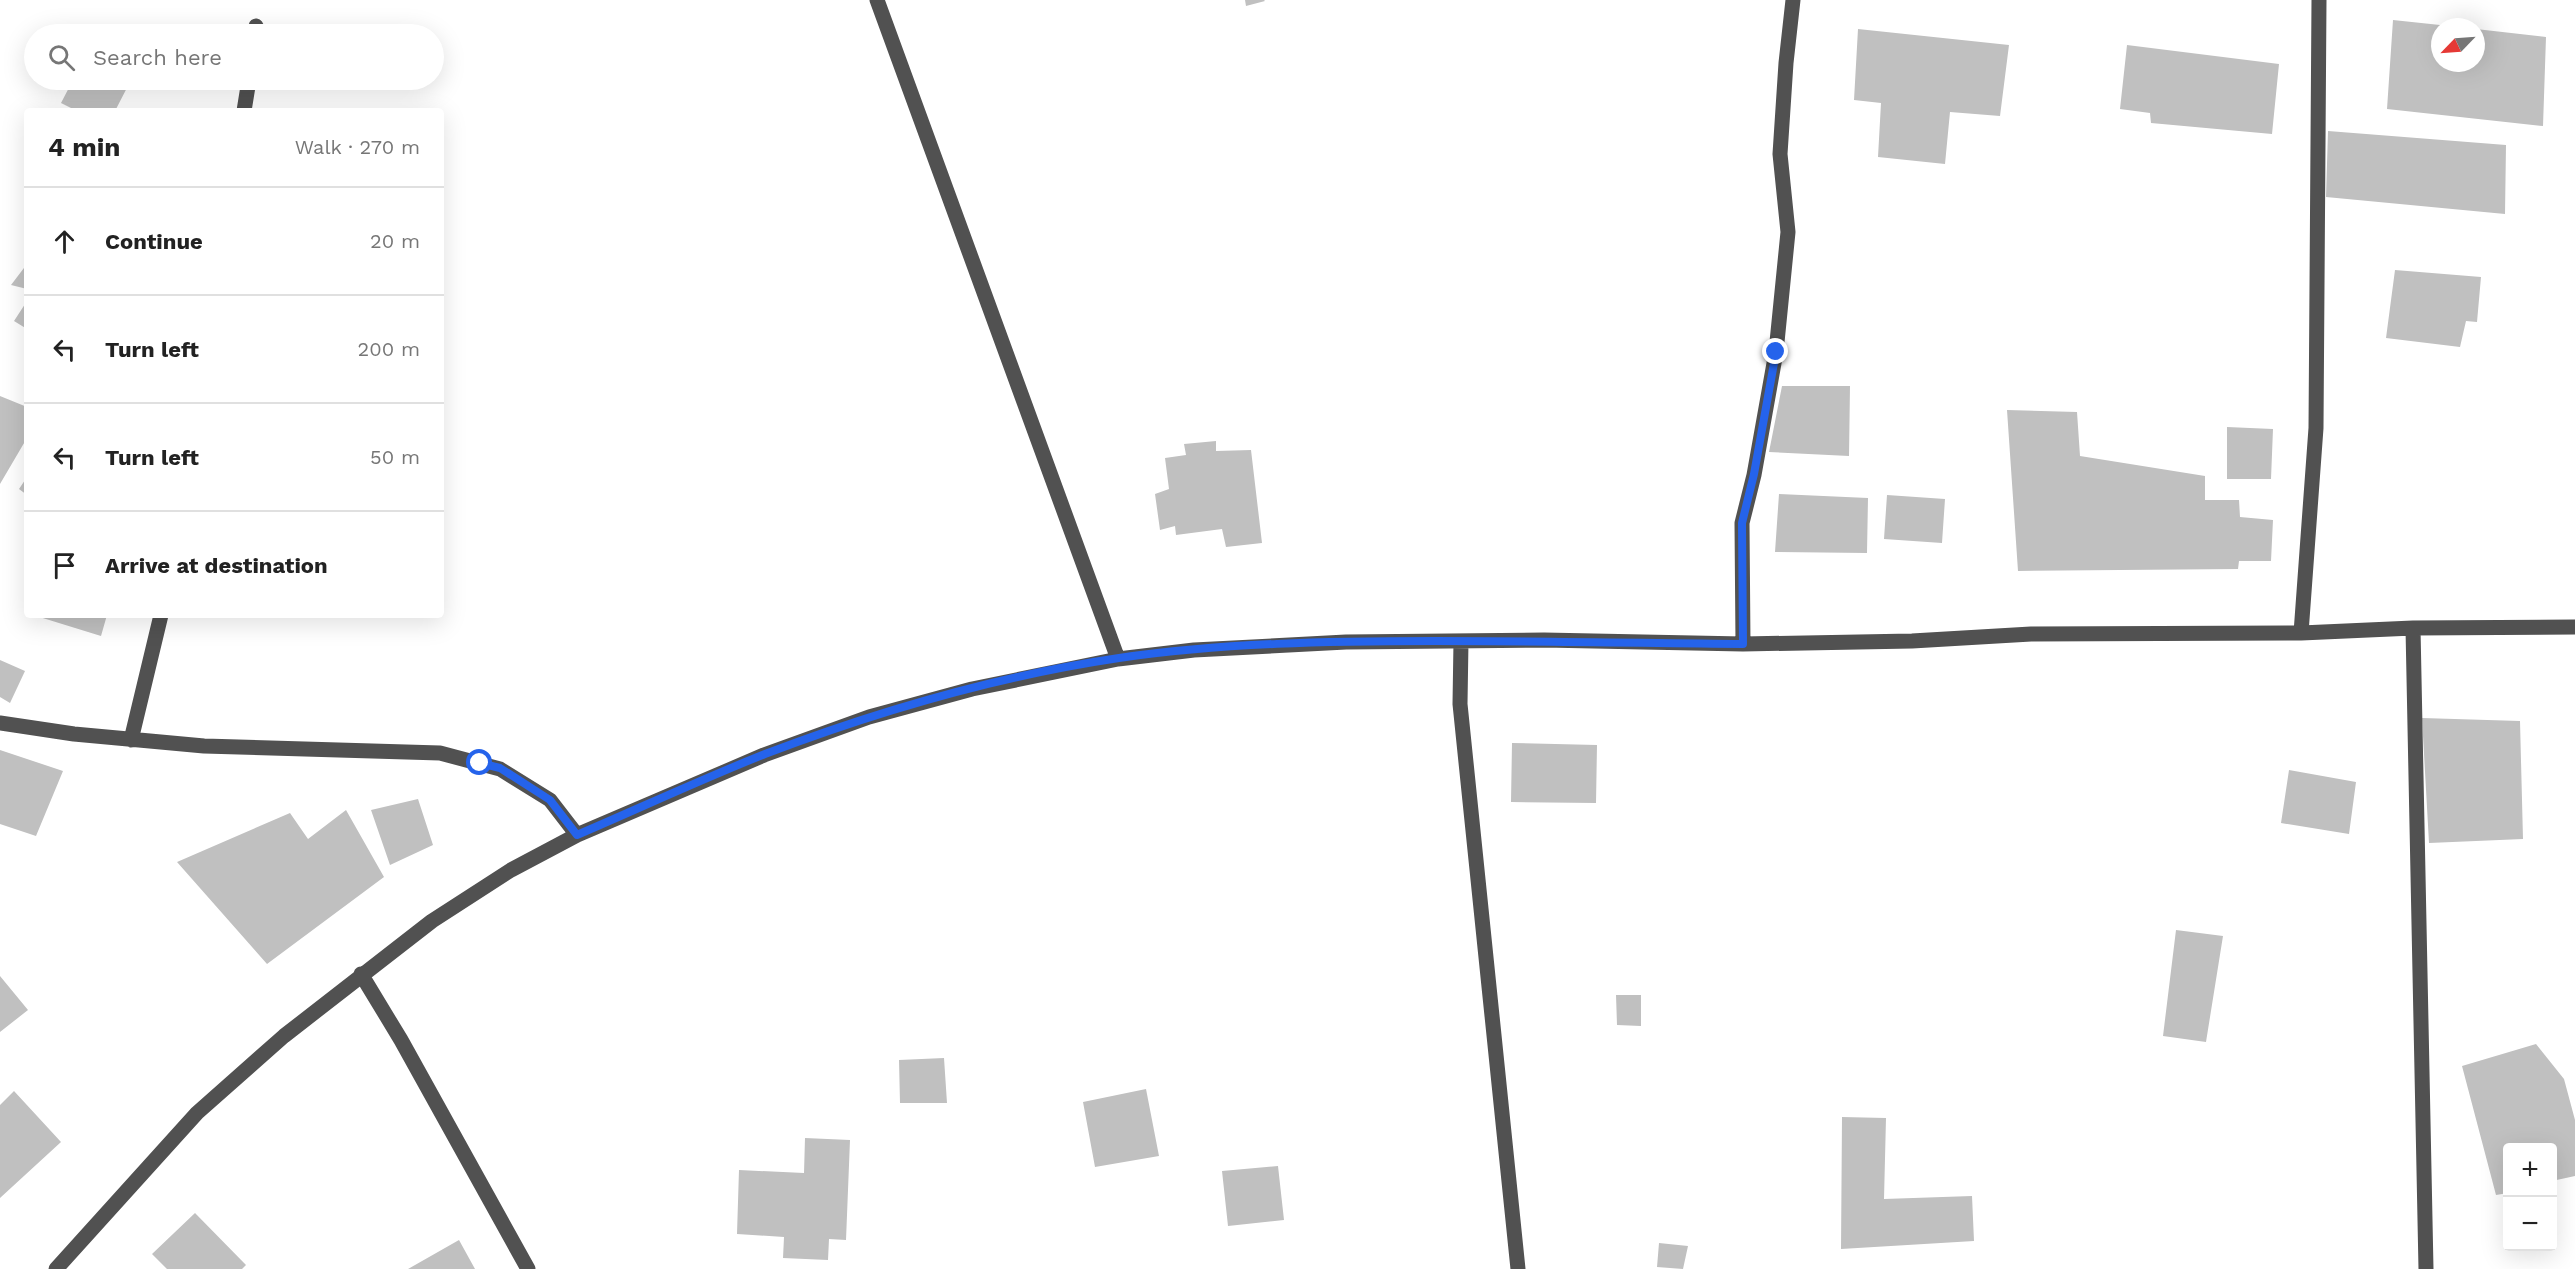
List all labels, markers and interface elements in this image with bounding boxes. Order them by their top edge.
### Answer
north arrow [2431,18,2485,72]
search box [24,24,444,90]
icon: search [45,41,78,74]
text: Search here [93,45,222,70]
text: 4 min [48,132,120,162]
text: Walk · 270 m [295,135,420,159]
icon: ahead [48,225,81,258]
text: Continue [105,229,203,254]
text: 20 m [370,229,420,253]
icon: left [48,333,81,366]
text: Turn left [105,337,199,362]
text: 200 m [358,337,420,361]
route end [1762,338,1788,364]
icon: left [48,441,81,474]
text: Turn left [105,445,199,470]
text: 50 m [370,445,420,469]
icon: arrive [48,549,81,582]
text: Arrive at destination [105,553,328,578]
route start [466,749,492,775]
map controls [2503,1143,2557,1251]
button: + [2503,1143,2557,1197]
button: − [2503,1197,2557,1251]

